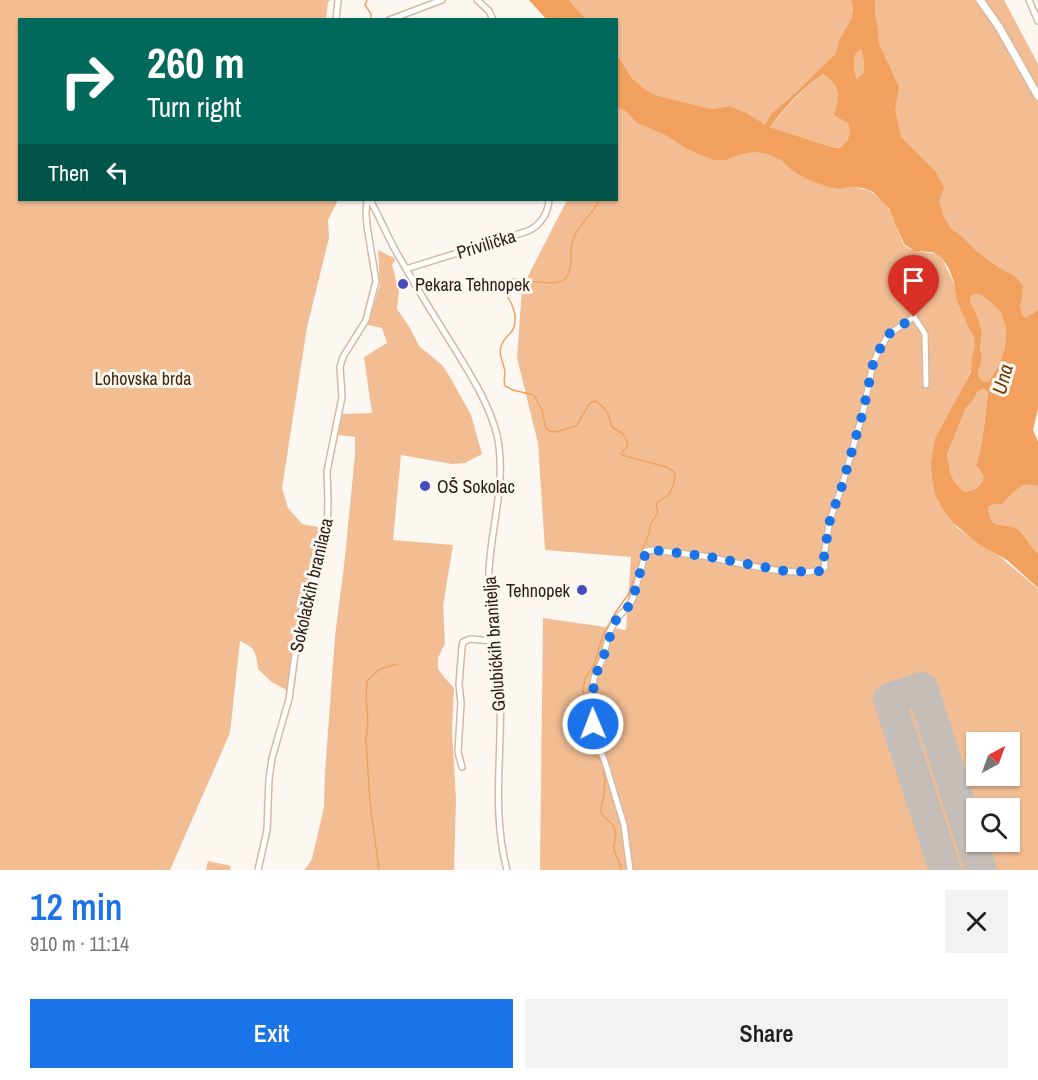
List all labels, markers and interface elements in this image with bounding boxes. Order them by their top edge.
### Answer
text: 260 m [147,35,245,91]
icon: right [48,42,126,120]
text: Turn right [147,89,241,125]
icon: left [101,156,134,189]
text: Then [48,158,89,188]
street label: Privilička [453,223,519,265]
pin [888,255,939,317]
icon: arrive [897,264,930,297]
place label: Pekara Tehnopek [415,272,530,297]
marker: Pekara Tehnopek [396,277,410,291]
water label: Una [985,361,1019,397]
park label: Lohovska brda [95,366,191,391]
place label: OŠ Sokolac [437,474,515,499]
marker: OŠ Sokolac [418,479,432,493]
street label: Sokolačkih branilaca [283,515,339,655]
street label: Golubićkih branitelja [477,576,511,712]
place label: Tehnopek [506,578,571,603]
marker: Tehnopek [575,583,589,597]
position arrow [561,692,625,756]
north arrow [966,732,1020,786]
map controls [966,732,1020,852]
button: search [966,798,1020,852]
text: 12 min [30,883,122,931]
button: close [945,890,1008,953]
text: 910 m · 11:14 [30,930,129,957]
button: Exit [30,999,513,1068]
button: Share [525,999,1008,1068]

